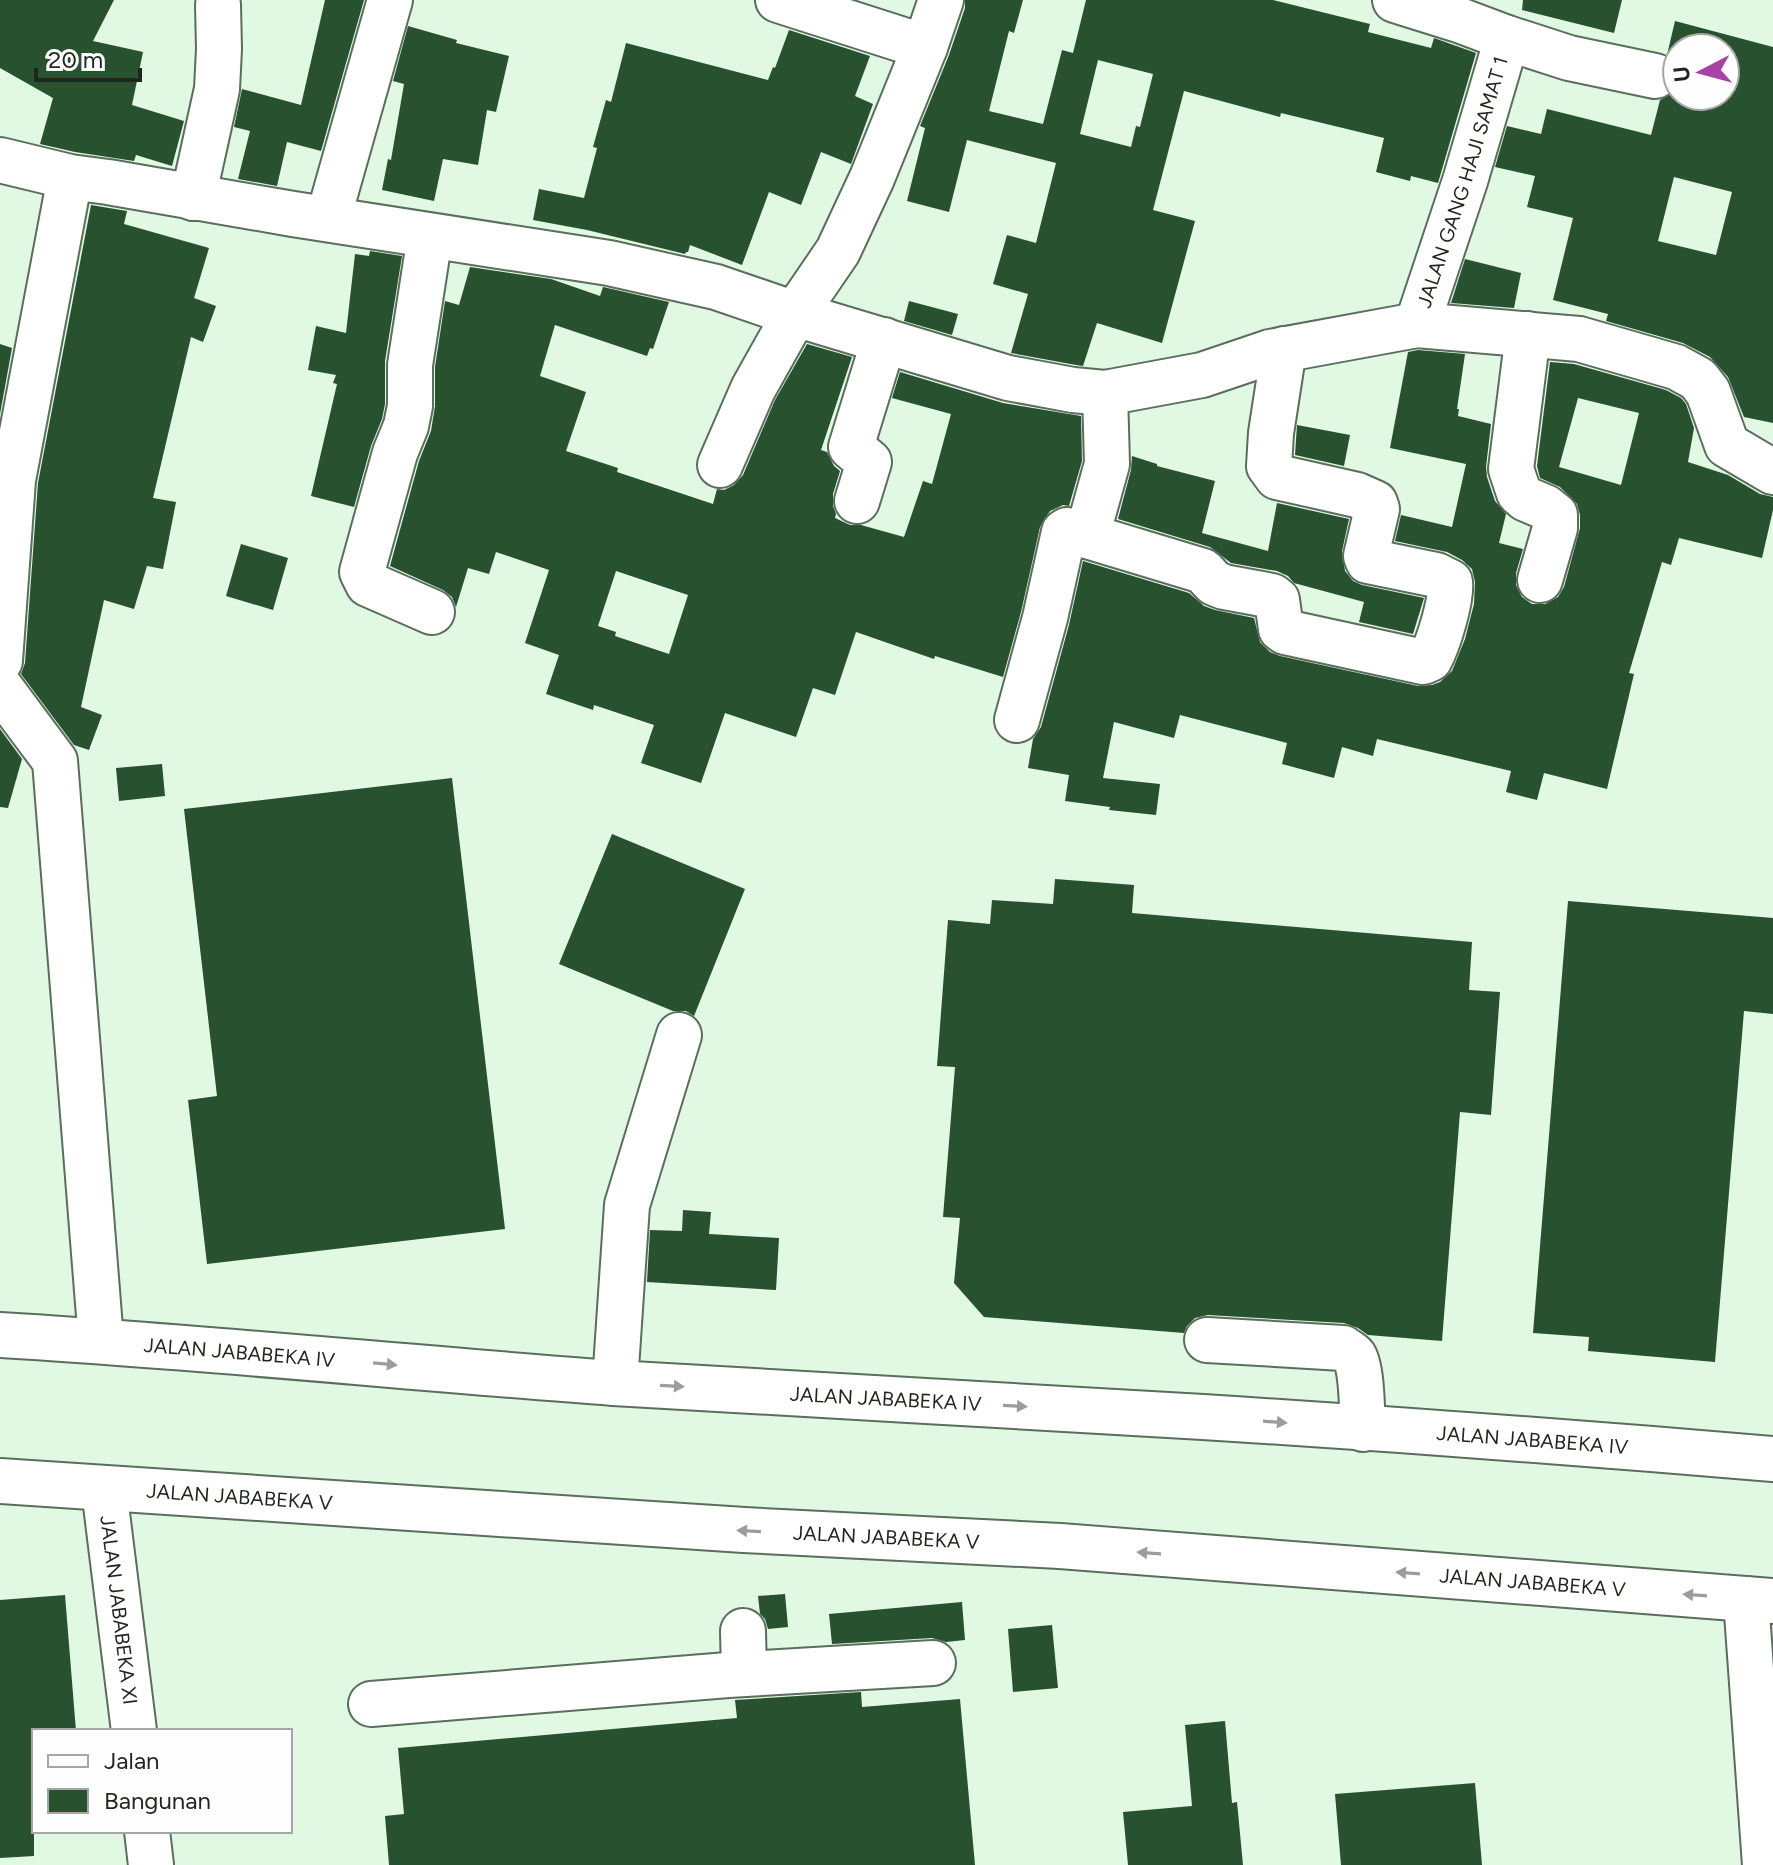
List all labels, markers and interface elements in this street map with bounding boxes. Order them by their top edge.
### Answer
scale bar [36,32,140,82]
north arrow [1661,32,1741,112]
text: 20 m [48,45,103,74]
street label: JALAN GANG HAJI SAMAT 1 [1412,54,1513,311]
text: U [1667,65,1696,83]
street label: JALAN JABABEKA IV [143,1333,336,1372]
one-way arrow [373,1358,398,1371]
one-way arrow [660,1380,685,1393]
street label: JALAN JABABEKA IV [789,1382,982,1416]
one-way arrow [1003,1399,1028,1412]
one-way arrow [1263,1416,1288,1429]
street label: JALAN JABABEKA IV [1436,1421,1629,1459]
street label: JALAN JABABEKA V [146,1479,333,1515]
street label: JALAN JABABEKA XI [95,1514,143,1706]
street label: JALAN JABABEKA V [792,1520,980,1554]
one-way arrow [736,1524,762,1537]
one-way arrow [1136,1546,1161,1559]
street label: JALAN JABABEKA V [1439,1563,1627,1602]
one-way arrow [1395,1566,1420,1579]
one-way arrow [1682,1588,1707,1601]
legend [32,1729,292,1833]
text: Jalan [104,1746,160,1775]
text: Bangunan [104,1786,211,1815]

